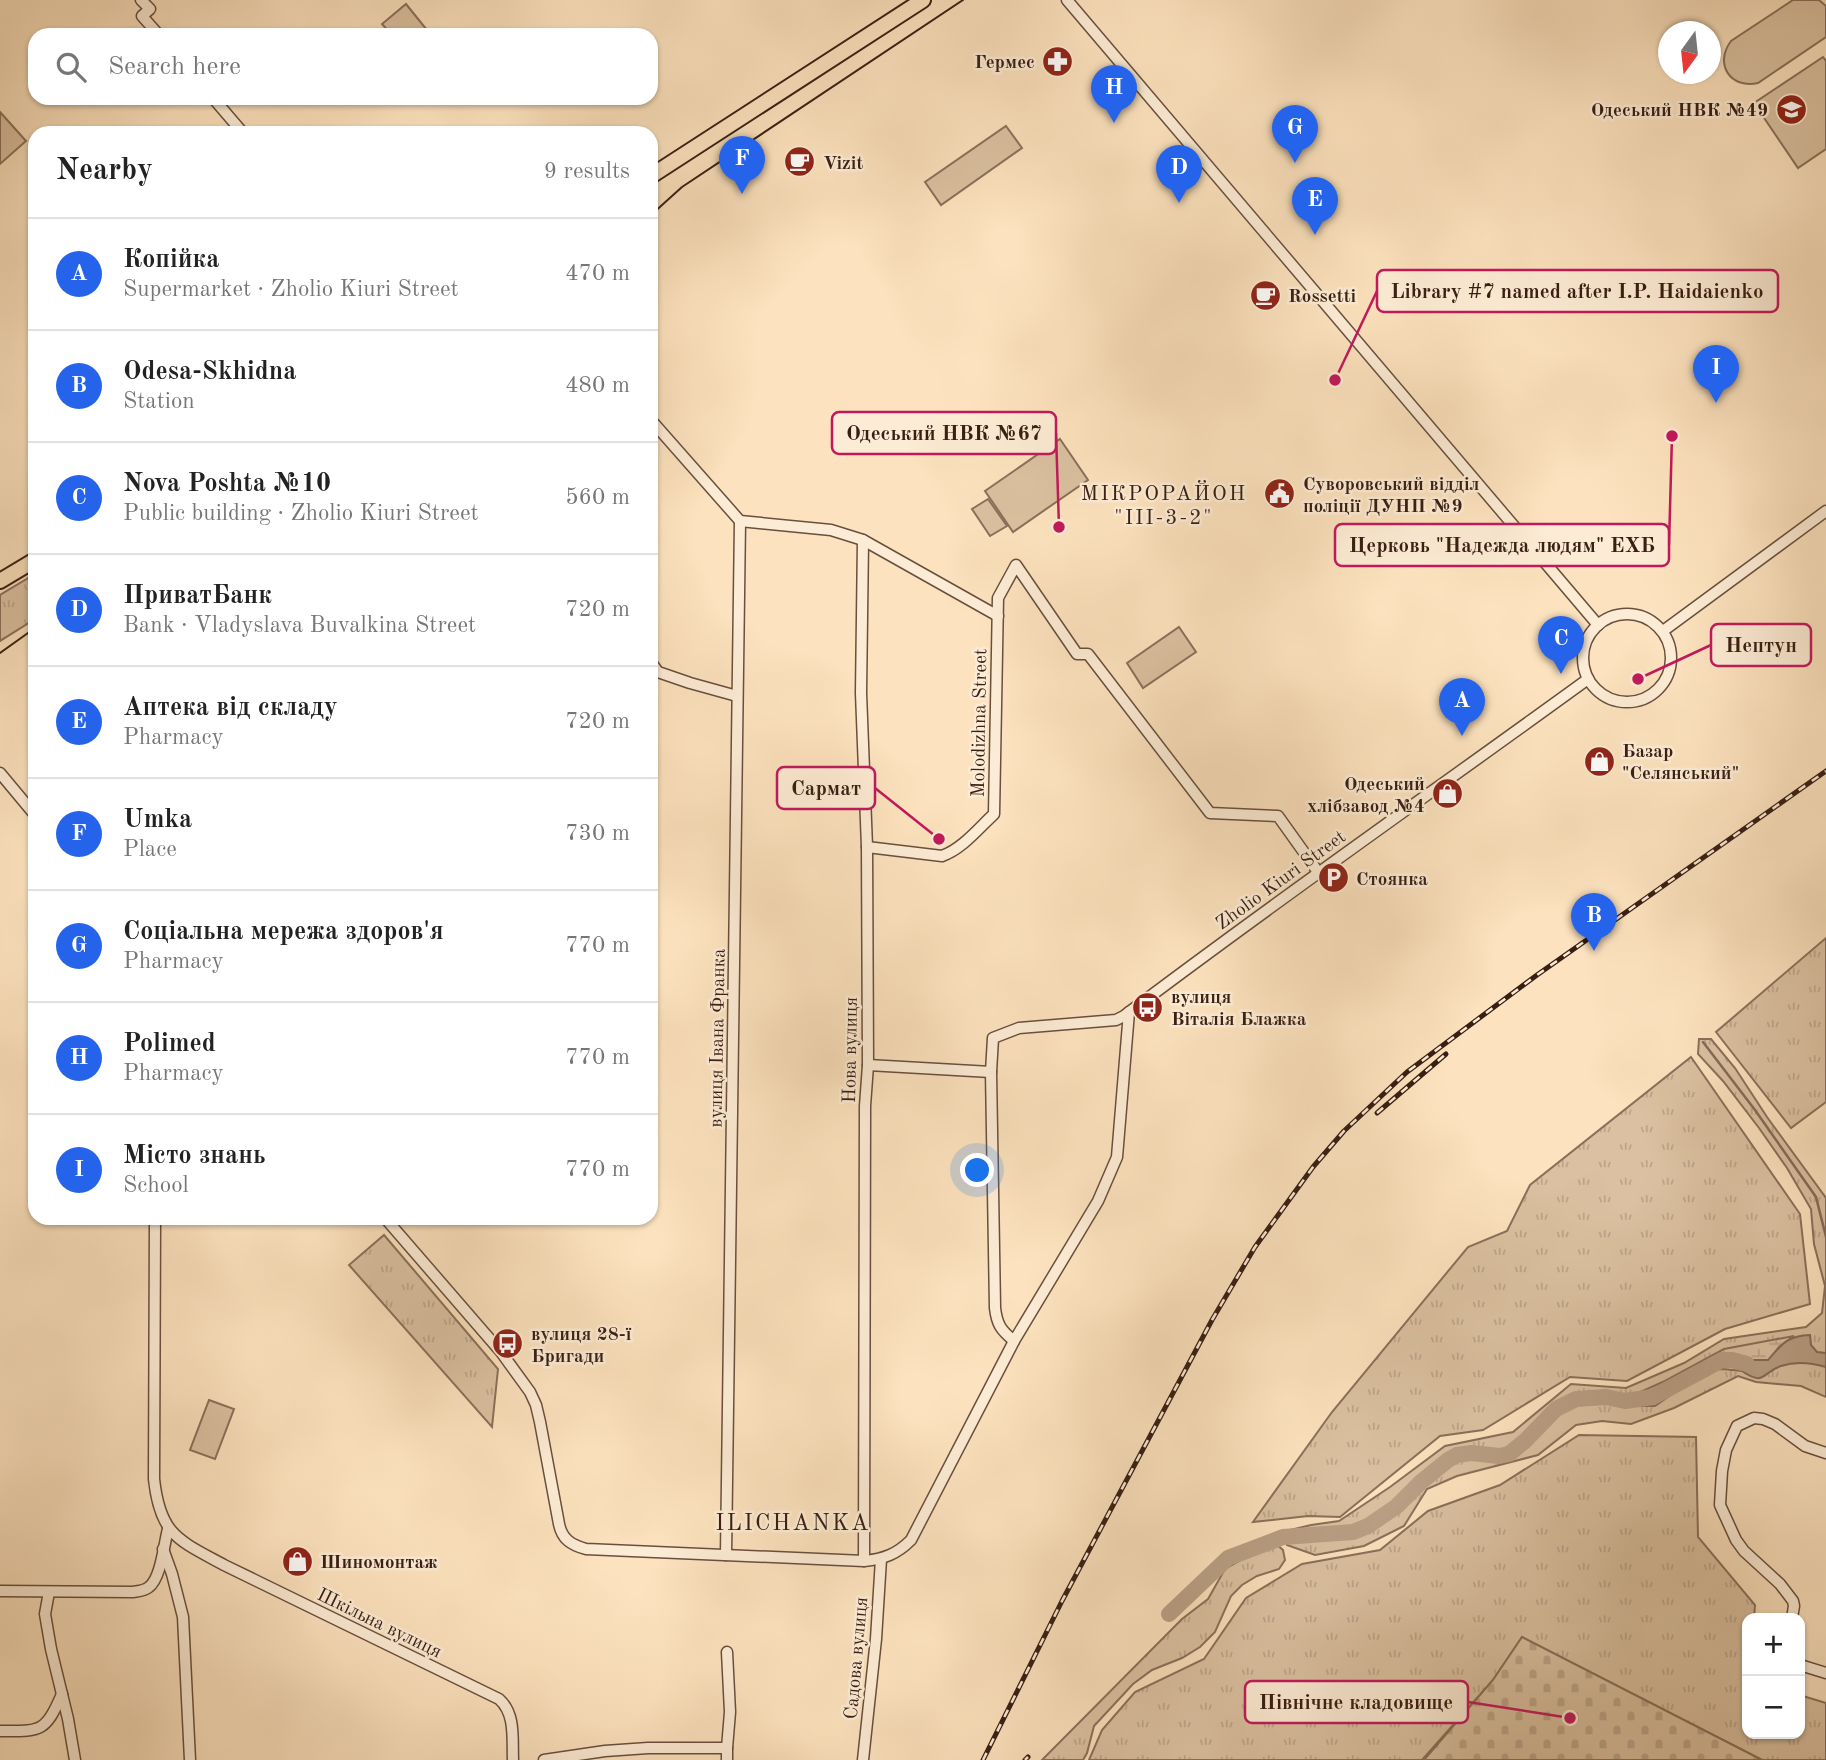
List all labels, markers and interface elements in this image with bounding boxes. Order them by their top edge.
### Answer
north arrow [1658,21,1721,84]
search box [28,28,658,105]
pharmacy icon: Гермес [1041,44,1075,78]
icon: search [52,48,90,86]
text: Search here [108,54,241,80]
place label: Гермес [974,54,1035,73]
pin: H [1091,65,1137,123]
school or university icon: Одеський НВК №49 [1774,92,1808,126]
place label: Одеський НВК №49 [1591,102,1768,121]
pin: G [1272,105,1318,163]
pin: F [719,136,765,194]
cafe icon: Vizit [783,145,817,179]
pin: D [1156,145,1202,203]
place label: Vizit [823,155,863,174]
text: Nearby [56,156,153,186]
text: 9 results [544,160,630,183]
pin: E [1292,177,1338,235]
text: Копійка [123,247,219,273]
text: A [70,262,88,285]
text: 470 m [565,262,630,285]
callout: Library #7 named after I.P. Haidaienko [1377,270,1778,312]
text: Supermarket · Zholio Kiuri Street [123,278,459,301]
cafe icon: Rossetti [1248,278,1282,312]
text: Library #7 named after I.P. Haidaienko [1390,282,1764,303]
place label: Rossetti [1288,288,1357,307]
pin: I [1693,345,1739,403]
text: Odesa-Skhidna [123,359,296,385]
text: B [71,374,87,397]
text: 480 m [565,374,630,397]
text: Station [123,390,195,413]
callout: Одеський НВК №67 [832,412,1056,454]
text: Одеський НВК №67 [846,424,1042,445]
text: Nova Poshta №10 [123,471,331,497]
place label: Суворовський відділ поліції ДУНП №9 [1303,476,1480,517]
public building icon: Суворовський відділ поліції ДУНП №9 [1263,477,1297,511]
district label: МІКРОРАЙОН "ІІІ-3-2" [1081,479,1247,529]
text: C [71,486,87,509]
text: 560 m [565,486,630,509]
text: Public building · Zholio Kiuri Street [123,502,479,525]
callout: Церковь "Надежда людям" ЕХБ [1335,524,1669,566]
text: Церковь "Надежда людям" ЕХБ [1349,536,1655,557]
text: ПриватБанк [123,583,272,609]
text: D [70,598,88,621]
text: 720 m [565,598,630,621]
text: Bank · Vladyslava Buvalkina Street [123,614,476,637]
pin: C [1538,616,1584,674]
callout: Нептун [1711,624,1811,666]
text: Нептун [1725,636,1797,657]
street label: Molodizhna Street [970,648,991,798]
pin: A [1439,678,1485,736]
text: Аптека від складу [123,695,338,721]
text: E [71,710,87,733]
text: 720 m [565,710,630,733]
text: Pharmacy [123,726,224,749]
place label: Базар "Селянський" [1622,743,1739,784]
shop icon: Базар "Селянський" [1582,744,1616,778]
callout: Сармат [777,767,875,809]
place label: Одеський хлібзавод №4 [1307,776,1425,817]
shop icon: Одеський хлібзавод №4 [1431,777,1465,811]
text: Сармат [791,779,861,800]
text: Umka [123,807,192,833]
text: F [71,822,87,845]
text: 730 m [565,822,630,845]
street label: Zholio Kiuri Street [1213,828,1350,934]
text: Place [123,838,177,861]
parking icon: Стоянка [1316,861,1350,895]
place label: Стоянка [1356,871,1428,890]
pin: B [1571,893,1617,951]
text: Соціальна мережа здоров'я [123,919,444,945]
text: G [71,934,87,957]
text: 770 m [565,934,630,957]
street label: вулиця Івана Франка [707,948,730,1128]
text: Pharmacy [123,950,224,973]
place label: вулиця Віталія Блажка [1171,989,1307,1030]
bus stop icon: вулиця Віталія Блажка [1131,990,1165,1024]
street label: Нова вулиця [841,997,862,1103]
text: Polimed [123,1031,216,1057]
text: H [70,1046,88,1069]
text: 770 m [565,1046,630,1069]
text: Pharmacy [123,1062,224,1085]
text: Місто знань [123,1143,266,1169]
your location [960,1153,994,1187]
text: I [74,1158,84,1181]
text: 770 m [565,1158,630,1181]
text: School [123,1174,189,1197]
place label: вулиця 28-ї Бригади [531,1326,632,1367]
bus stop icon: вулиця 28-ї Бригади [491,1327,525,1361]
district label: ILICHANKA [715,1512,871,1535]
shop icon: Шиномонтаж [280,1544,314,1578]
place label: Шиномонтаж [320,1554,438,1573]
street label: Шкільна вулиця [313,1586,444,1663]
street label: Садова вулиця [843,1596,872,1720]
map controls [1742,1613,1805,1739]
button: + [1742,1613,1805,1676]
button: − [1742,1676,1805,1739]
callout: Північне кладовище [1245,1681,1468,1723]
text: Північне кладовище [1259,1693,1453,1714]

